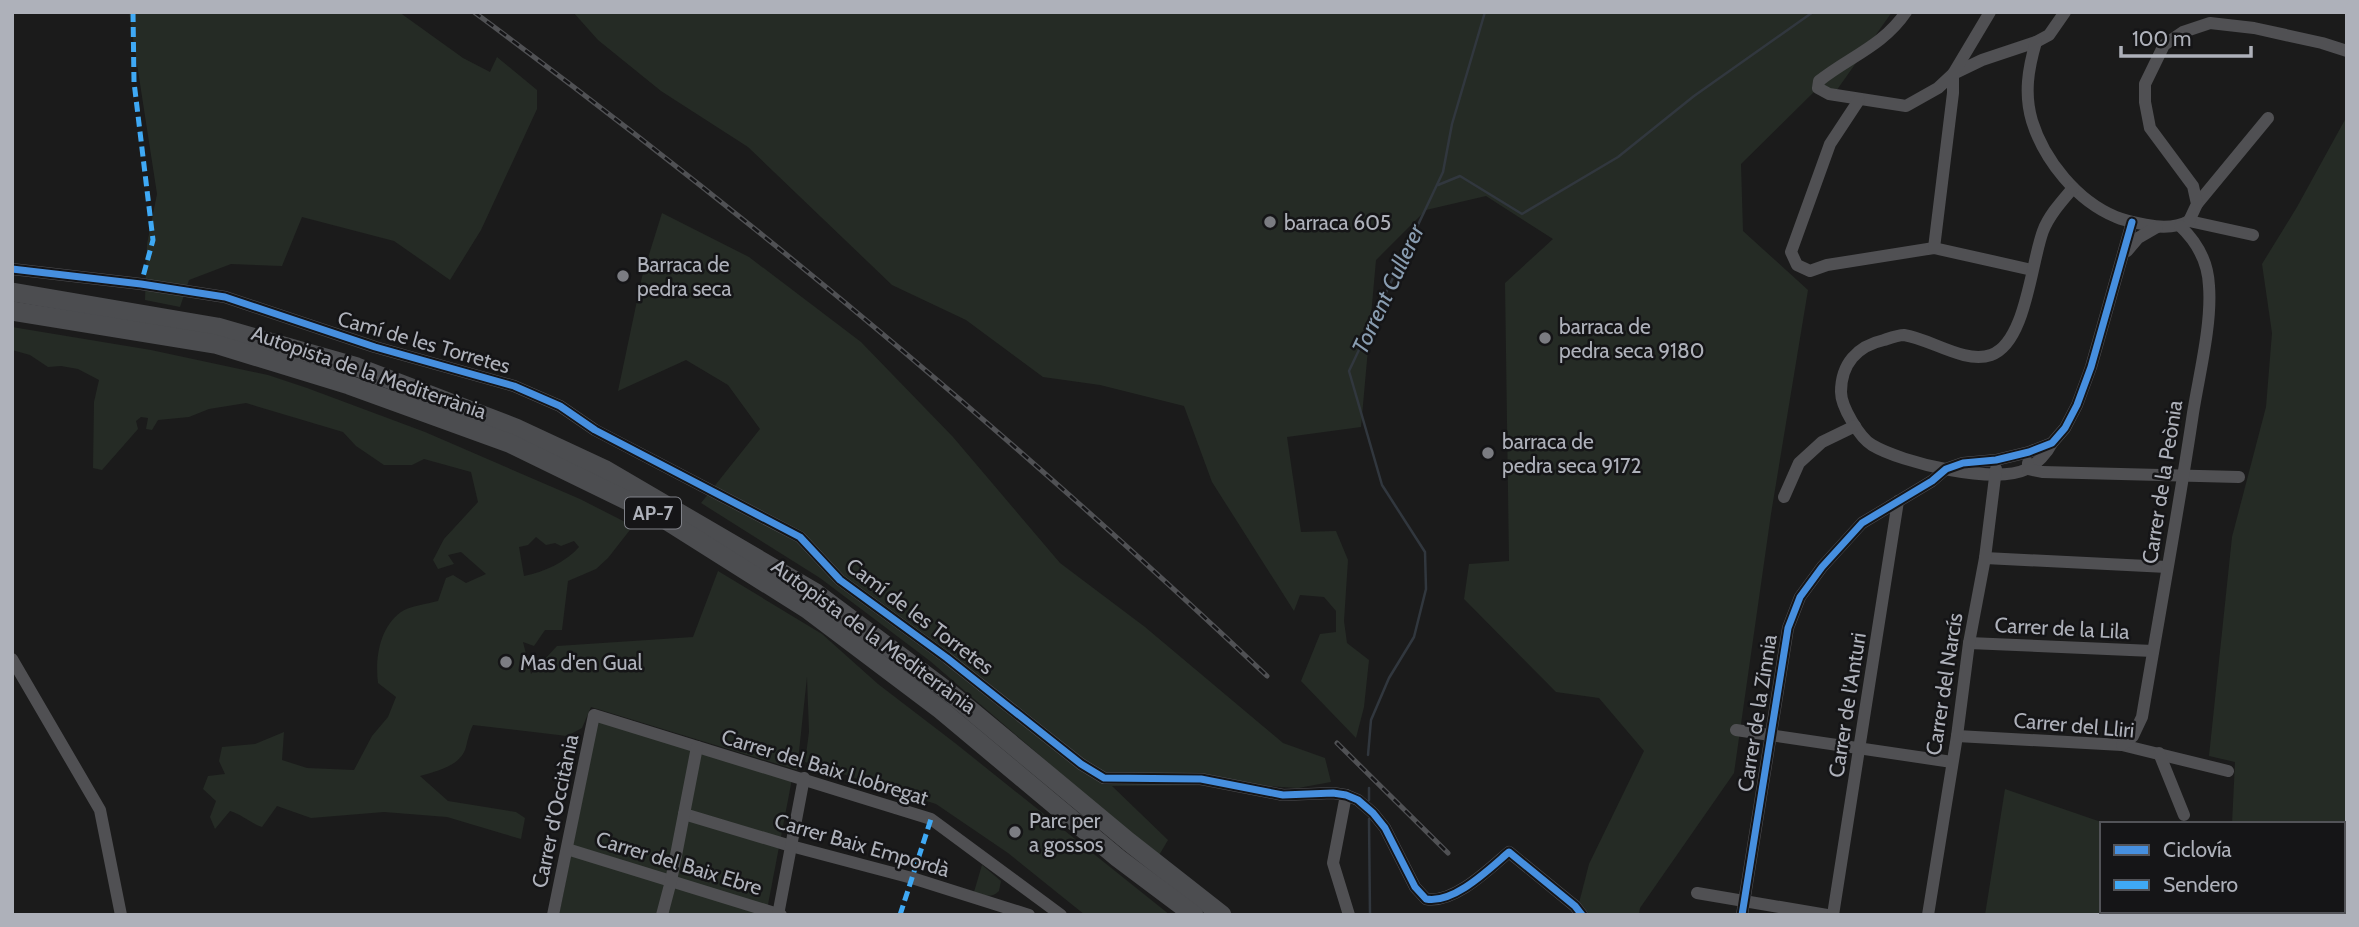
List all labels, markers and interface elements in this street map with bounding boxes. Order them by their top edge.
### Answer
scale bar [2121,14,2250,58]
text: 100 m [2132,26,2191,51]
place label: barraca 605 [1284,210,1391,235]
marker: barraca 605 [1262,214,1278,230]
water label: Torrent Cullerer [1346,219,1431,358]
place label: Barraca de pedra seca [637,252,731,301]
marker: Barraca de pedra seca [615,268,631,284]
street label: Camí de les Torretes [335,305,513,379]
place label: barraca de pedra seca 9180 [1559,314,1704,363]
street label: Autopista de la Mediterrània [248,320,490,424]
marker: barraca de pedra seca 9180 [1537,330,1553,346]
street label: Carrer de la Peònia [2137,398,2187,566]
place label: barraca de pedra seca 9172 [1502,429,1642,478]
marker: barraca de pedra seca 9172 [1480,445,1496,461]
road number: AP-7 [625,498,681,528]
street label: Camí de les Torretes [841,552,999,680]
street label: Autopista de la Mediterrània [767,553,981,719]
street label: Carrer del Narcís [1920,611,1968,757]
street label: Carrer de la Lila [1994,612,2130,644]
street label: Carrer de l'Anturi [1823,631,1871,779]
street label: Carrer de la Zinnia [1732,633,1782,793]
place label: Mas d'en Gual [520,650,643,675]
marker: Mas d'en Gual [498,654,514,670]
street label: Carrer del Lliri [2013,707,2135,743]
street label: Carrer del Baix Llobregat [719,724,931,810]
street label: Carrer d'Occitània [527,732,583,890]
street label: Carrer Baix Empordà [772,808,952,882]
place label: Parc per a gossos [1029,808,1104,857]
legend [2100,822,2345,913]
marker: Parc per a gossos [1007,824,1023,840]
street label: Carrer del Baix Ebre [593,826,765,900]
text: Ciclovía [2163,837,2232,862]
text: Sendero [2163,872,2238,897]

